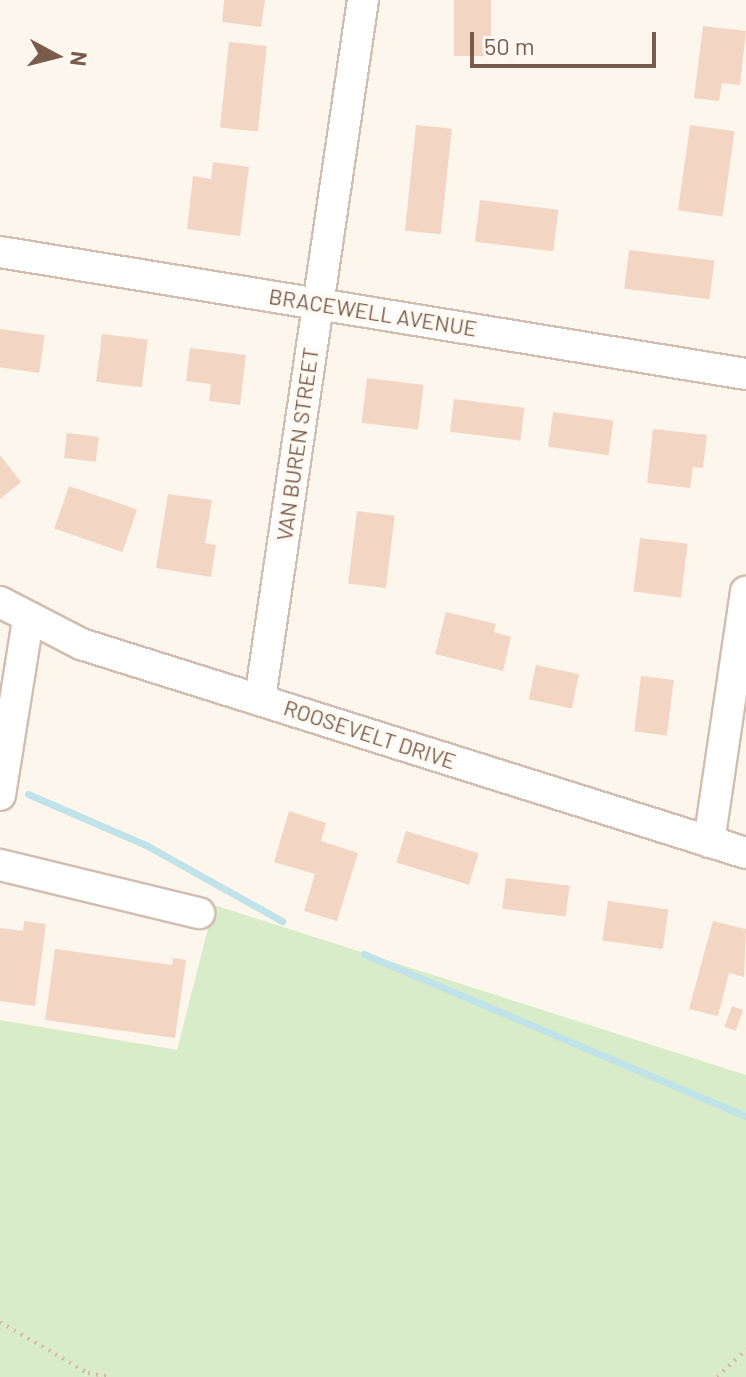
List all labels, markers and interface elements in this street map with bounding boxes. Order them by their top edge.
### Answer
north arrow [16,16,96,96]
scale bar [474,16,660,66]
text: 50 m [484,31,535,60]
text: N [66,50,94,68]
street label: BRACEWELL AVENUE [267,282,479,342]
street label: VAN BUREN STREET [270,346,324,542]
street label: ROOSEVELT DRIVE [281,694,459,774]

